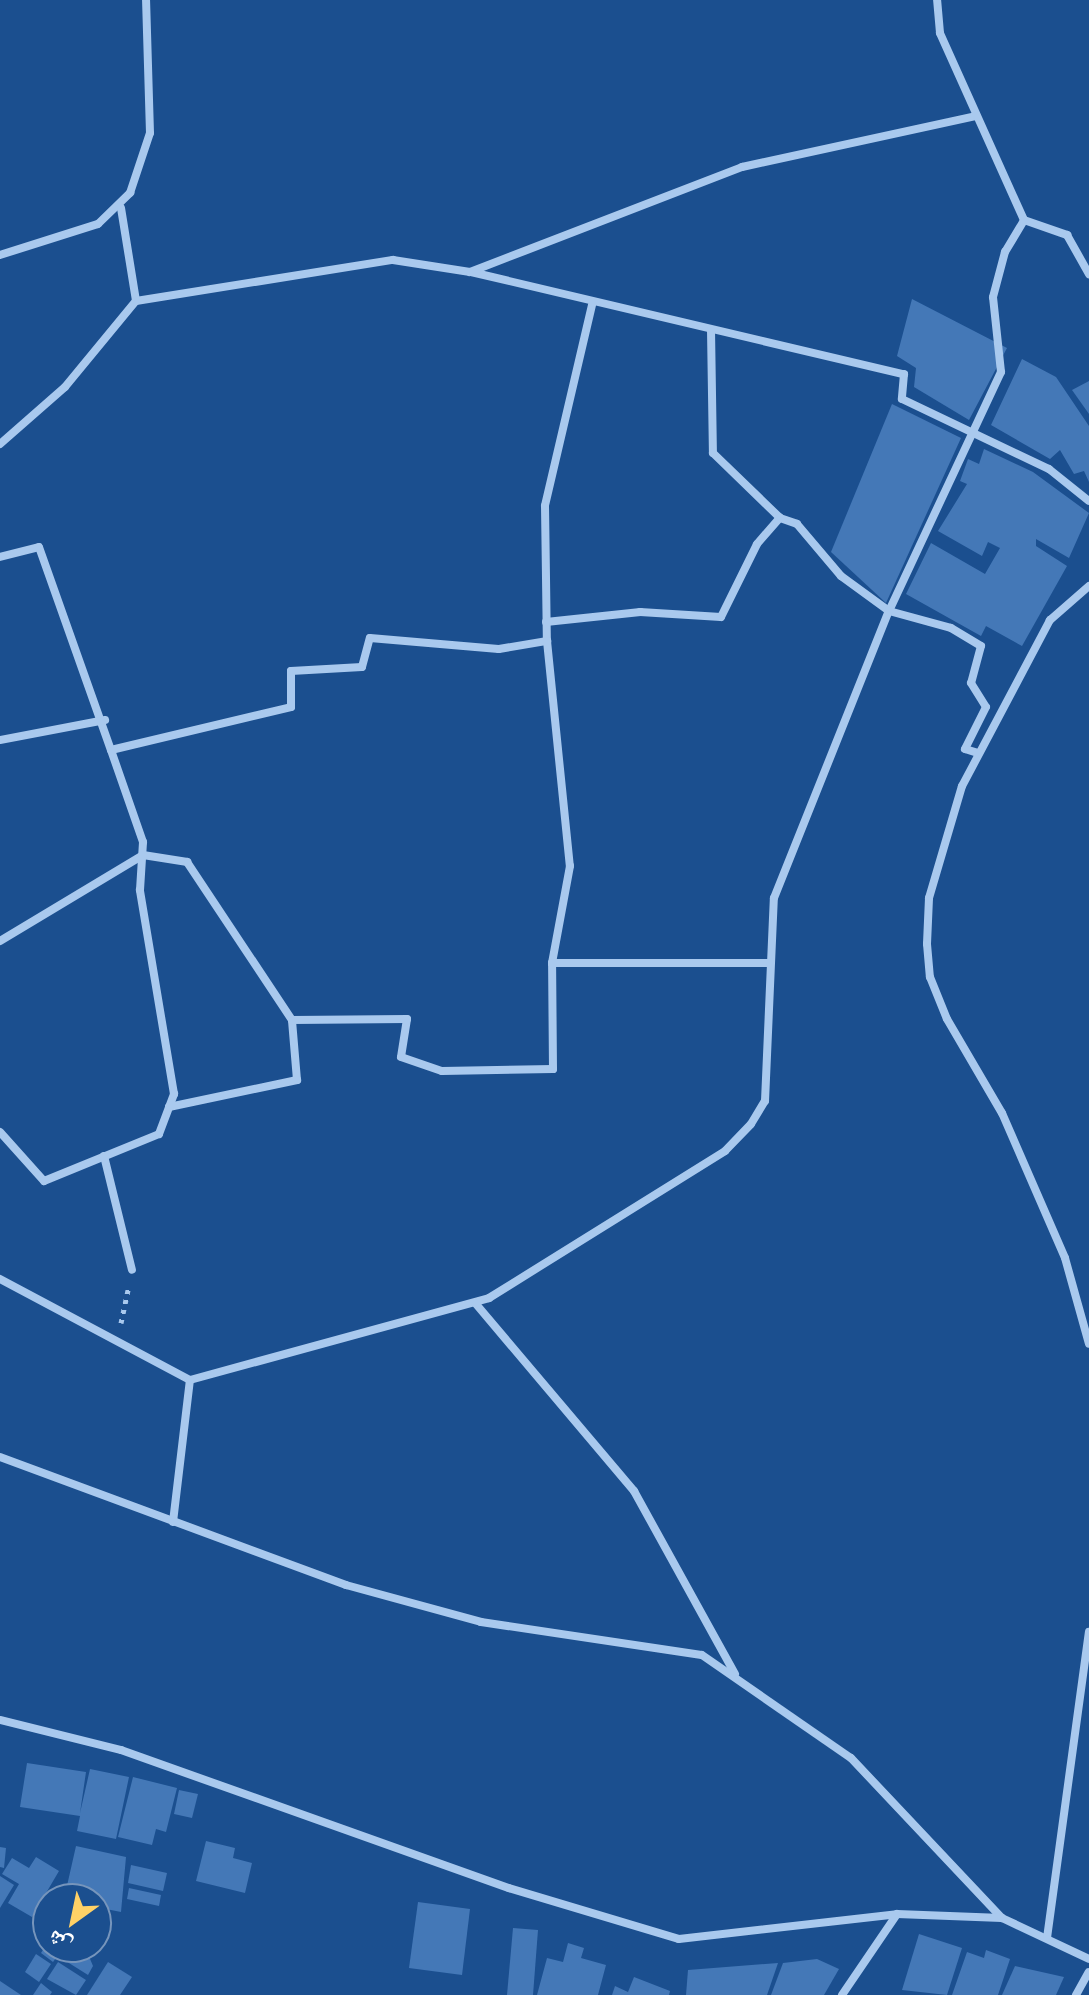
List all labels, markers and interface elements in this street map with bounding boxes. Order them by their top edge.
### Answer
north arrow [32,1883,112,1963]
text: ش [43,1925,76,1959]

